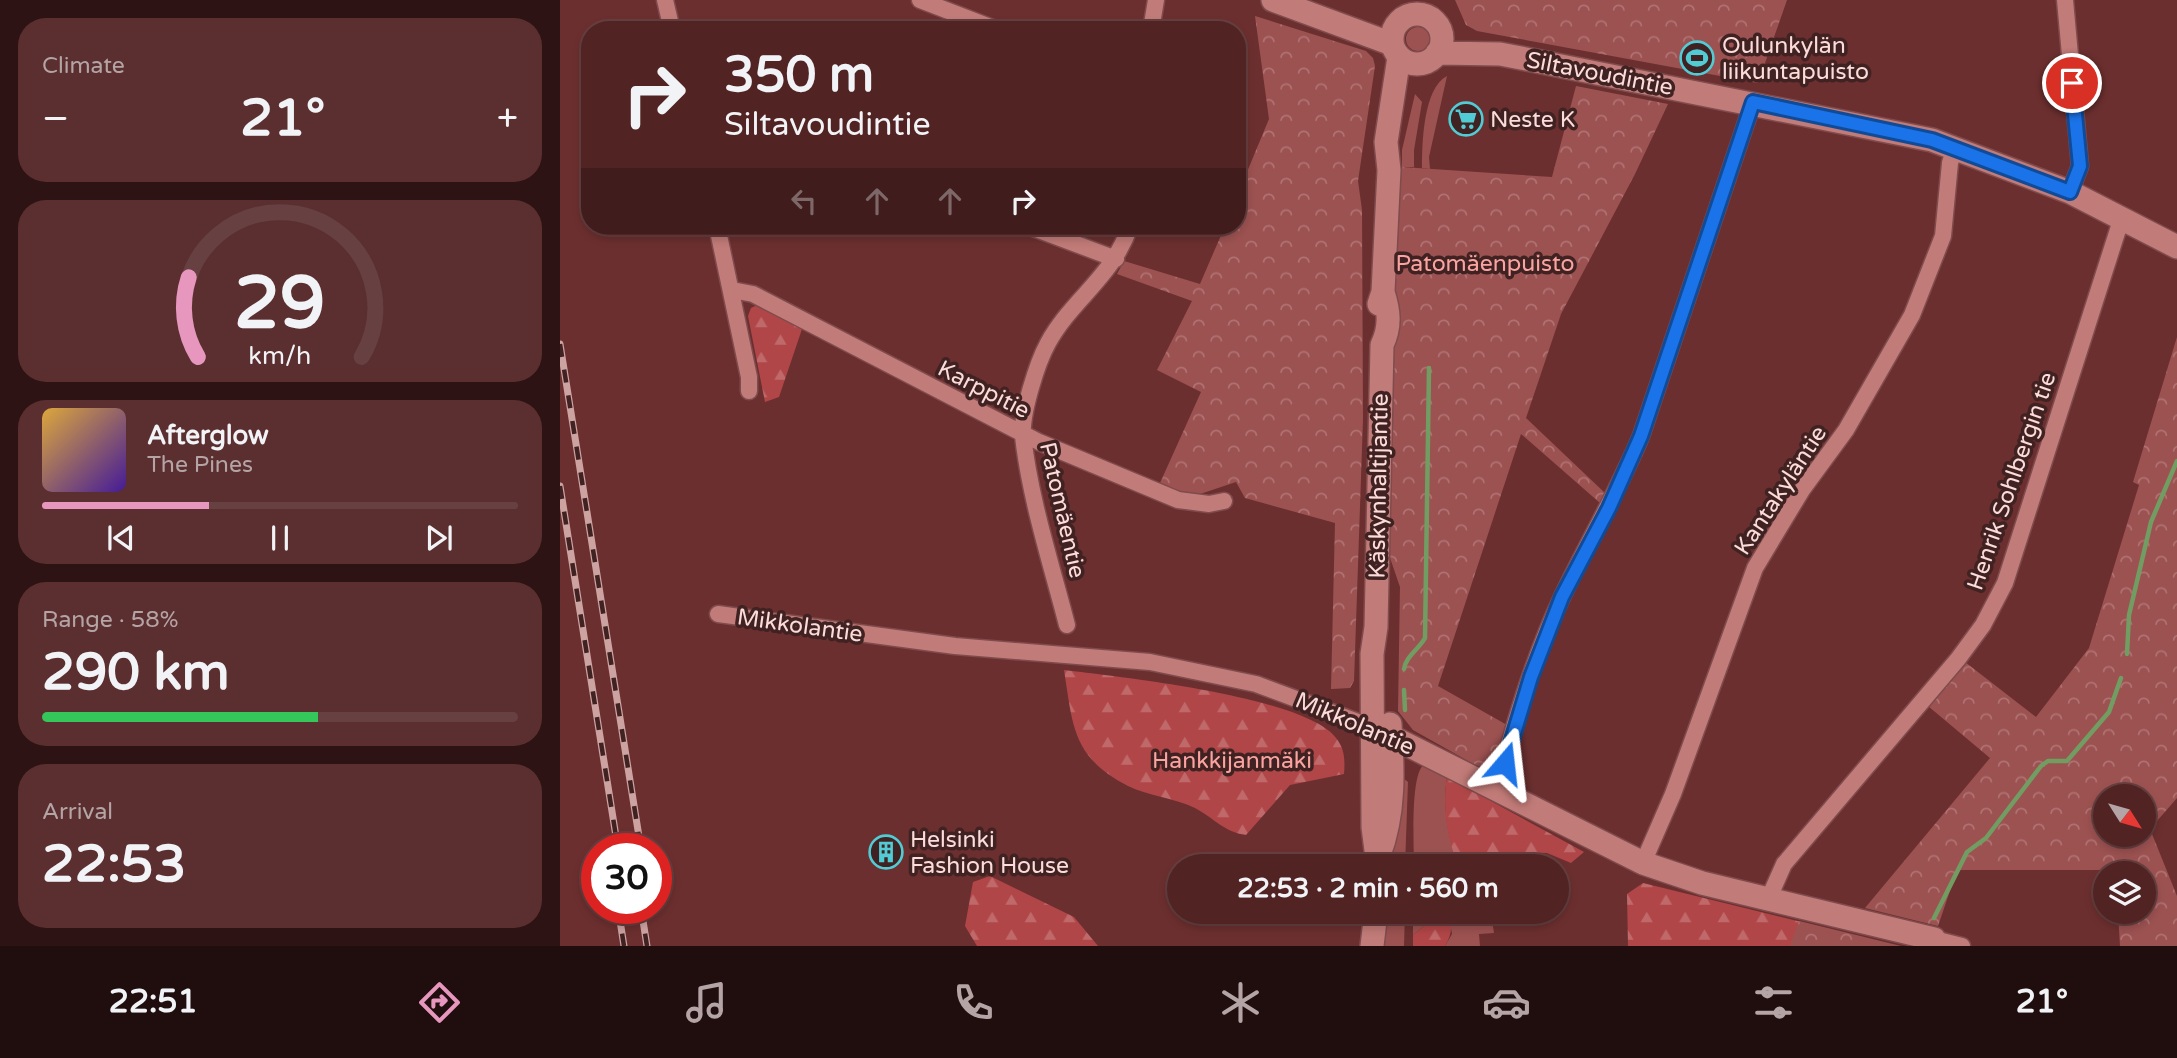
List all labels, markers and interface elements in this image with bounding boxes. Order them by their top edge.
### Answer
place label: Oulunkylän liikuntapuisto [1722,32,1869,86]
sports icon: Oulunkylän liikuntapuisto [1678,39,1716,77]
text: 350 m [724,46,874,105]
street label: Siltavoudintie [1524,46,1675,102]
icon: right [609,49,700,140]
text: Climate [42,52,125,80]
pin [2042,53,2102,113]
icon: arrive [2053,64,2091,102]
text: 21° [240,87,325,150]
text: − [42,96,69,142]
text: + [497,96,518,142]
supermarket icon: Neste K [1447,100,1485,138]
text: Siltavoudintie [724,106,931,144]
place label: Neste K [1490,106,1575,134]
icon: left [785,182,823,220]
icon: ahead [858,182,896,220]
icon: ahead [931,182,969,220]
icon: right [1004,182,1042,220]
park label: Patomäenpuisto [1396,250,1575,278]
text: 29 [234,260,326,348]
text: km/h [249,341,311,371]
street label: Karppitie [933,355,1034,425]
street label: Henrik Sohlbergin tie [1961,369,2062,594]
street label: Käskynhaltijantie [1363,393,1395,579]
text: Afterglow [147,420,269,451]
street label: Kantakyläntie [1729,421,1833,560]
street label: Patomäentie [1033,440,1091,581]
text: The Pines [147,451,253,479]
icon: previous [102,519,140,557]
icon: pause [261,519,299,557]
icon: next [420,519,458,557]
street label: Mikkolantie [735,603,864,649]
text: Range · 58% [42,606,178,634]
text: 290 km [42,641,230,704]
street label: Mikkolantie [1291,686,1418,762]
position arrow [1468,726,1542,800]
park label: Hankkijanmäki [1152,747,1312,775]
north arrow [2093,784,2156,847]
map controls [2093,784,2156,924]
text: Arrival [42,798,113,826]
place label: Helsinki Fashion House [910,826,1069,880]
text: 22:53 [42,833,186,896]
speed limit sign: 30 [581,833,672,924]
building icon: Helsinki Fashion House [867,833,905,871]
button: layers [2093,861,2156,924]
text: 22:53 · 2 min · 560 m [1237,873,1499,904]
icon: directions [415,978,464,1027]
icon: music [682,978,731,1027]
icon: phone [949,978,998,1027]
icon: climate [1216,978,1265,1027]
icon: car [1482,978,1531,1027]
icon: filters [1749,978,1798,1027]
text: 22:51 [109,983,198,1021]
text: 21° [2016,983,2068,1021]

